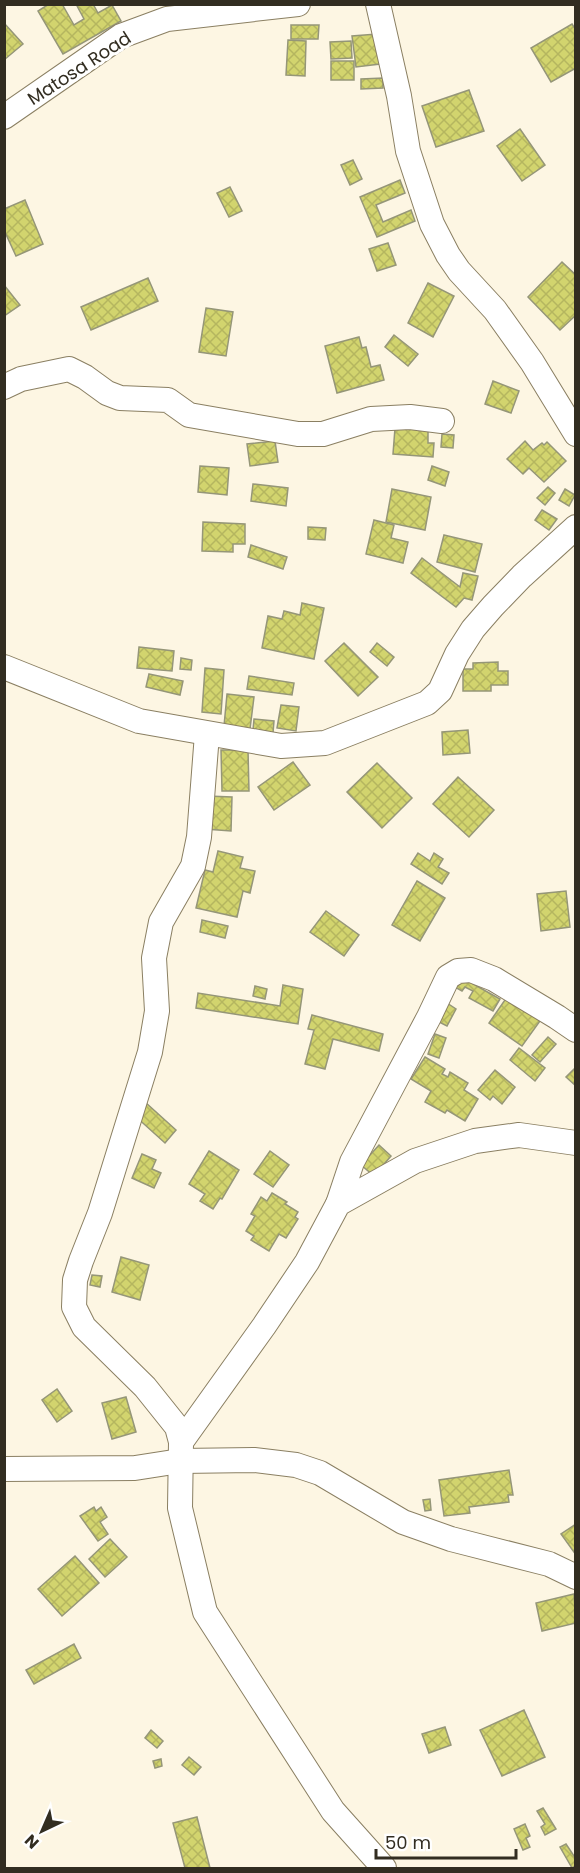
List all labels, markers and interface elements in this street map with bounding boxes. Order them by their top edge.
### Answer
street label: Matosa Road [22,25,136,111]
north arrow [12,1801,72,1861]
scale bar [376,1822,516,1860]
text: N [20,1829,44,1854]
text: 50 m [385,1830,431,1855]

